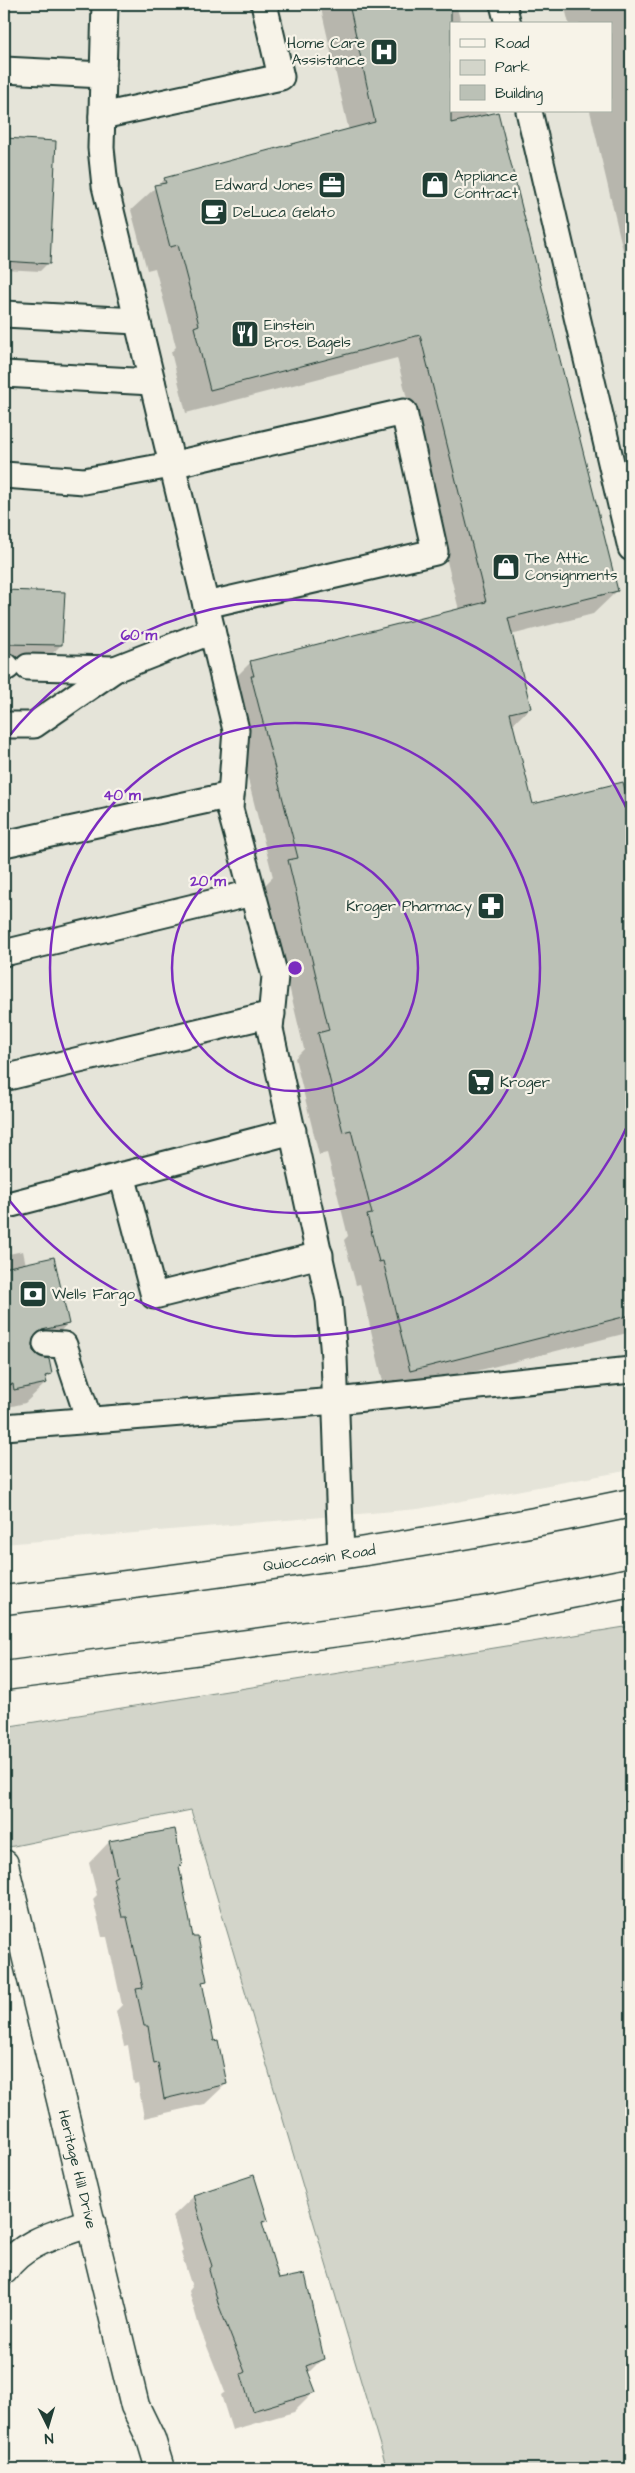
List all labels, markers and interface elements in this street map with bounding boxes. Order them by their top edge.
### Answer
legend [450,22,612,112]
place label: Home Care Assistance [287,33,365,71]
text: Road [495,33,530,54]
hospital icon: Home Care Assistance [369,37,399,67]
text: Park [495,57,530,78]
text: Building [495,83,543,105]
place label: Appliance Contract [454,166,518,204]
office icon: Edward Jones [317,170,347,200]
shop icon: Appliance Contract [420,170,450,200]
place label: Edward Jones [215,175,313,196]
cafe icon: DeLuca Gelato [199,197,229,227]
place label: DeLuca Gelato [233,202,336,223]
place label: Einstein Bros. Bagels [264,315,352,354]
restaurant icon: Einstein Bros. Bagels [230,319,260,349]
place label: The Attic Consignments [525,548,618,587]
shop icon: The Attic Consignments [491,552,521,582]
text: 60 m [121,625,158,646]
text: 40 m [103,785,141,806]
text: 20 m [189,871,226,892]
pharmacy icon: Kroger Pharmacy [476,891,506,921]
place label: Kroger Pharmacy [346,896,472,918]
centre of rings [286,959,304,977]
supermarket icon: Kroger [466,1067,496,1097]
place label: Kroger [500,1072,550,1094]
bank icon: Wells Fargo [18,1279,48,1309]
place label: Wells Fargo [52,1284,136,1306]
street label: Quioccasin Road [262,1539,377,1577]
street label: Heritage Hill Drive [53,2108,102,2231]
north arrow [22,2400,72,2450]
text: N [44,2428,54,2448]

